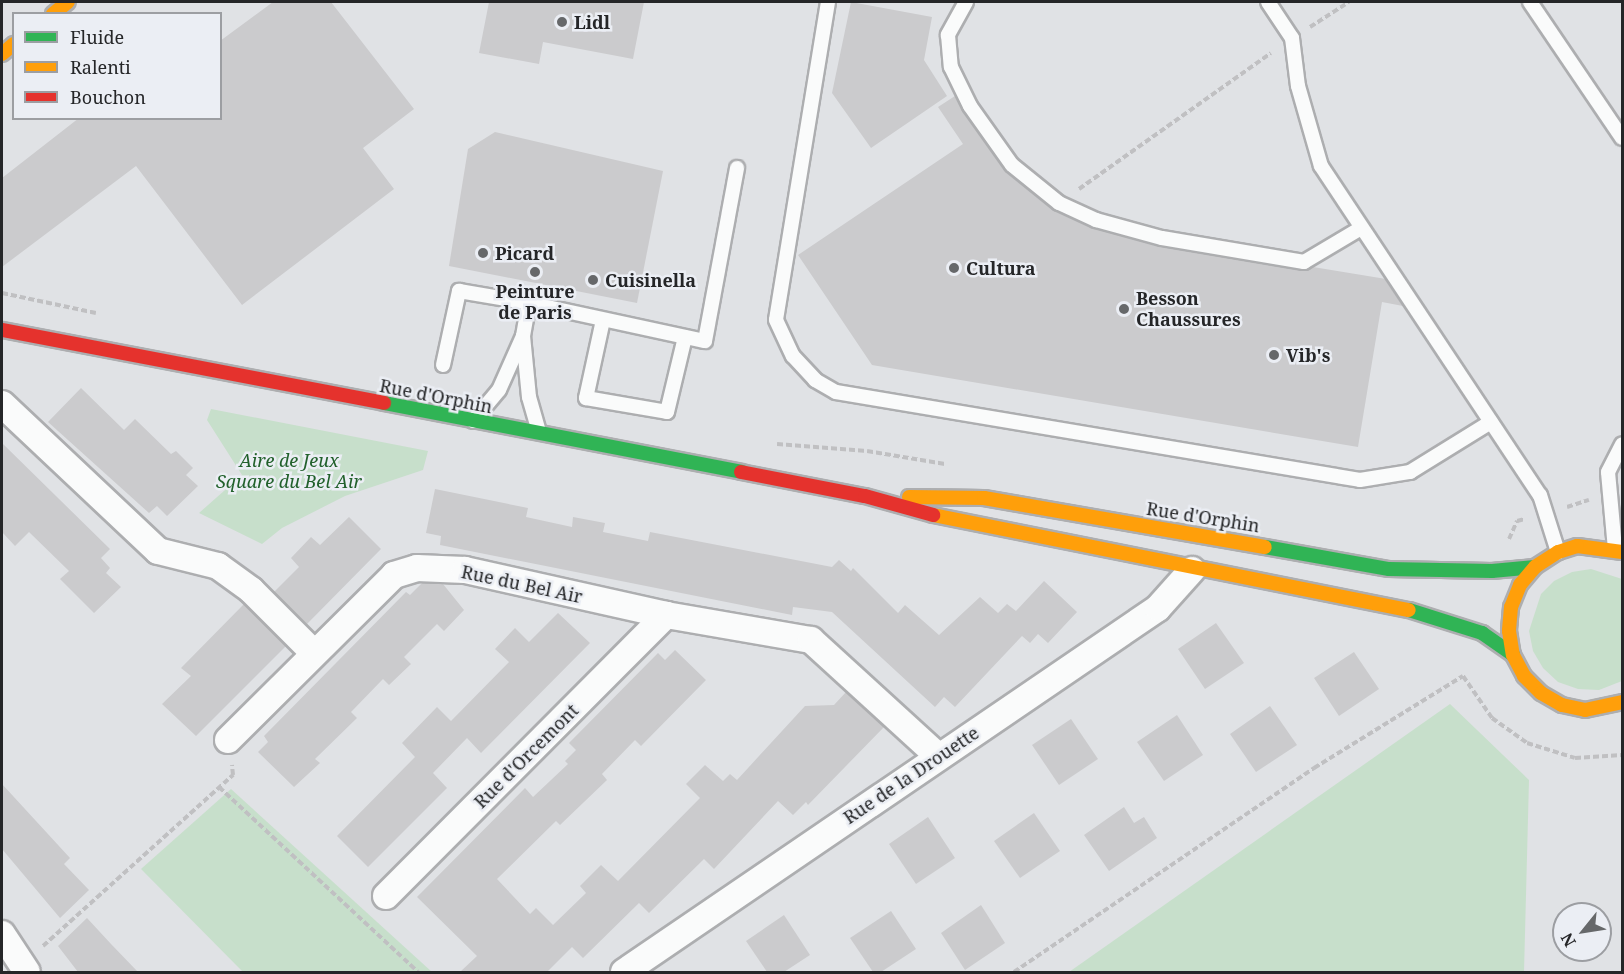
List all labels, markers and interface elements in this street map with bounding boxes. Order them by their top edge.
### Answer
place label: Lidl [574,11,610,33]
legend [12,12,222,120]
marker: Lidl [555,15,569,29]
text: Fluide [70,25,124,49]
text: Ralenti [70,55,131,79]
text: Bouchon [70,85,146,109]
place label: Picard [495,242,554,264]
marker: Picard [476,246,490,260]
place label: Cultura [966,257,1036,279]
marker: Cultura [947,261,961,275]
marker: Peinture de Paris [528,265,542,279]
place label: Cuisinella [605,269,696,291]
marker: Cuisinella [586,273,600,287]
place label: Peinture de Paris [495,281,575,324]
place label: Besson Chaussures [1136,288,1241,330]
marker: Besson Chaussures [1117,302,1131,316]
place label: Vib's [1286,344,1330,366]
marker: Vib's [1267,348,1281,362]
street label: Rue d'Orphin [378,374,494,418]
park label: Aire de Jeux Square du Bel Air [216,450,362,492]
street label: Rue d'Orphin [1145,497,1261,537]
street label: Rue du Bel Air [459,561,585,607]
street label: Rue d'Orcemont [469,699,583,813]
street label: Rue de la Drouette [839,722,983,828]
north arrow [1552,902,1612,962]
text: N [1555,929,1581,951]

